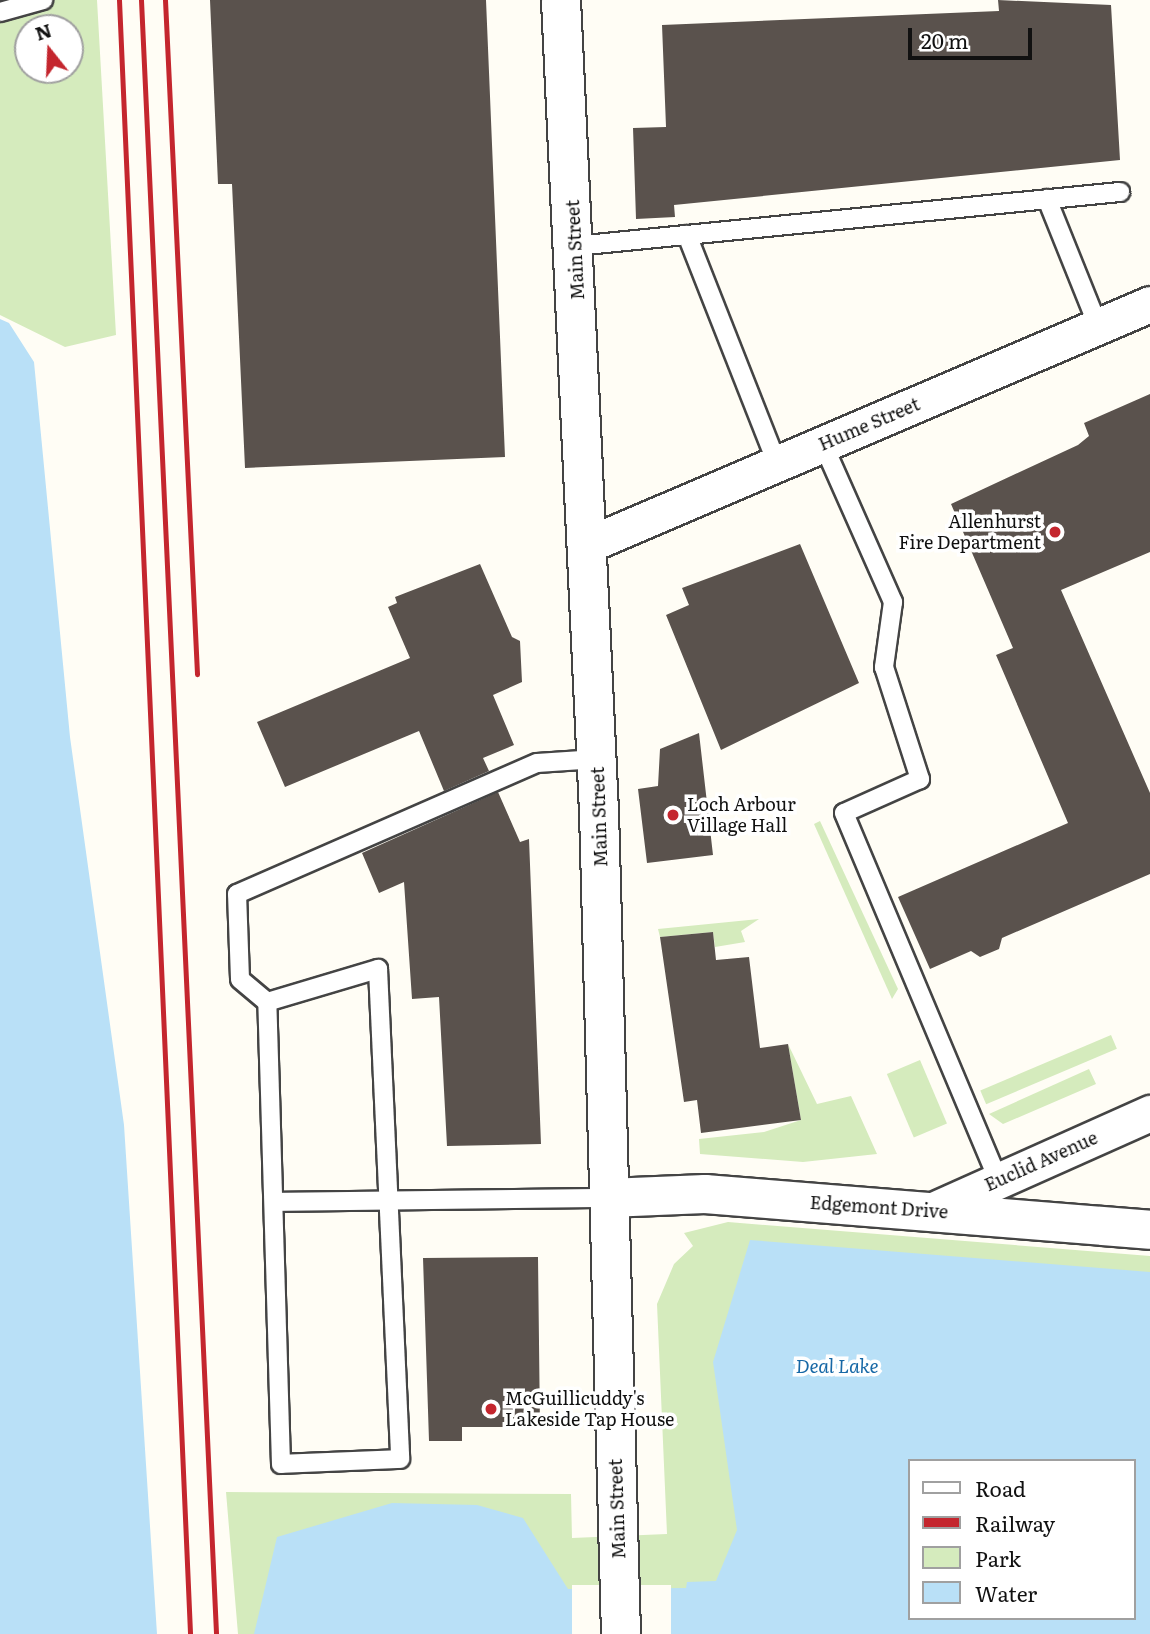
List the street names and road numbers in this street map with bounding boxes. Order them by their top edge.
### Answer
street label: Main Street [562,199,588,301]
street label: Hume Street [815,393,923,455]
street label: Main Street [586,766,612,868]
street label: Euclid Avenue [981,1126,1101,1196]
street label: Edgemont Drive [809,1191,949,1223]
street label: Main Street [604,1458,630,1560]

